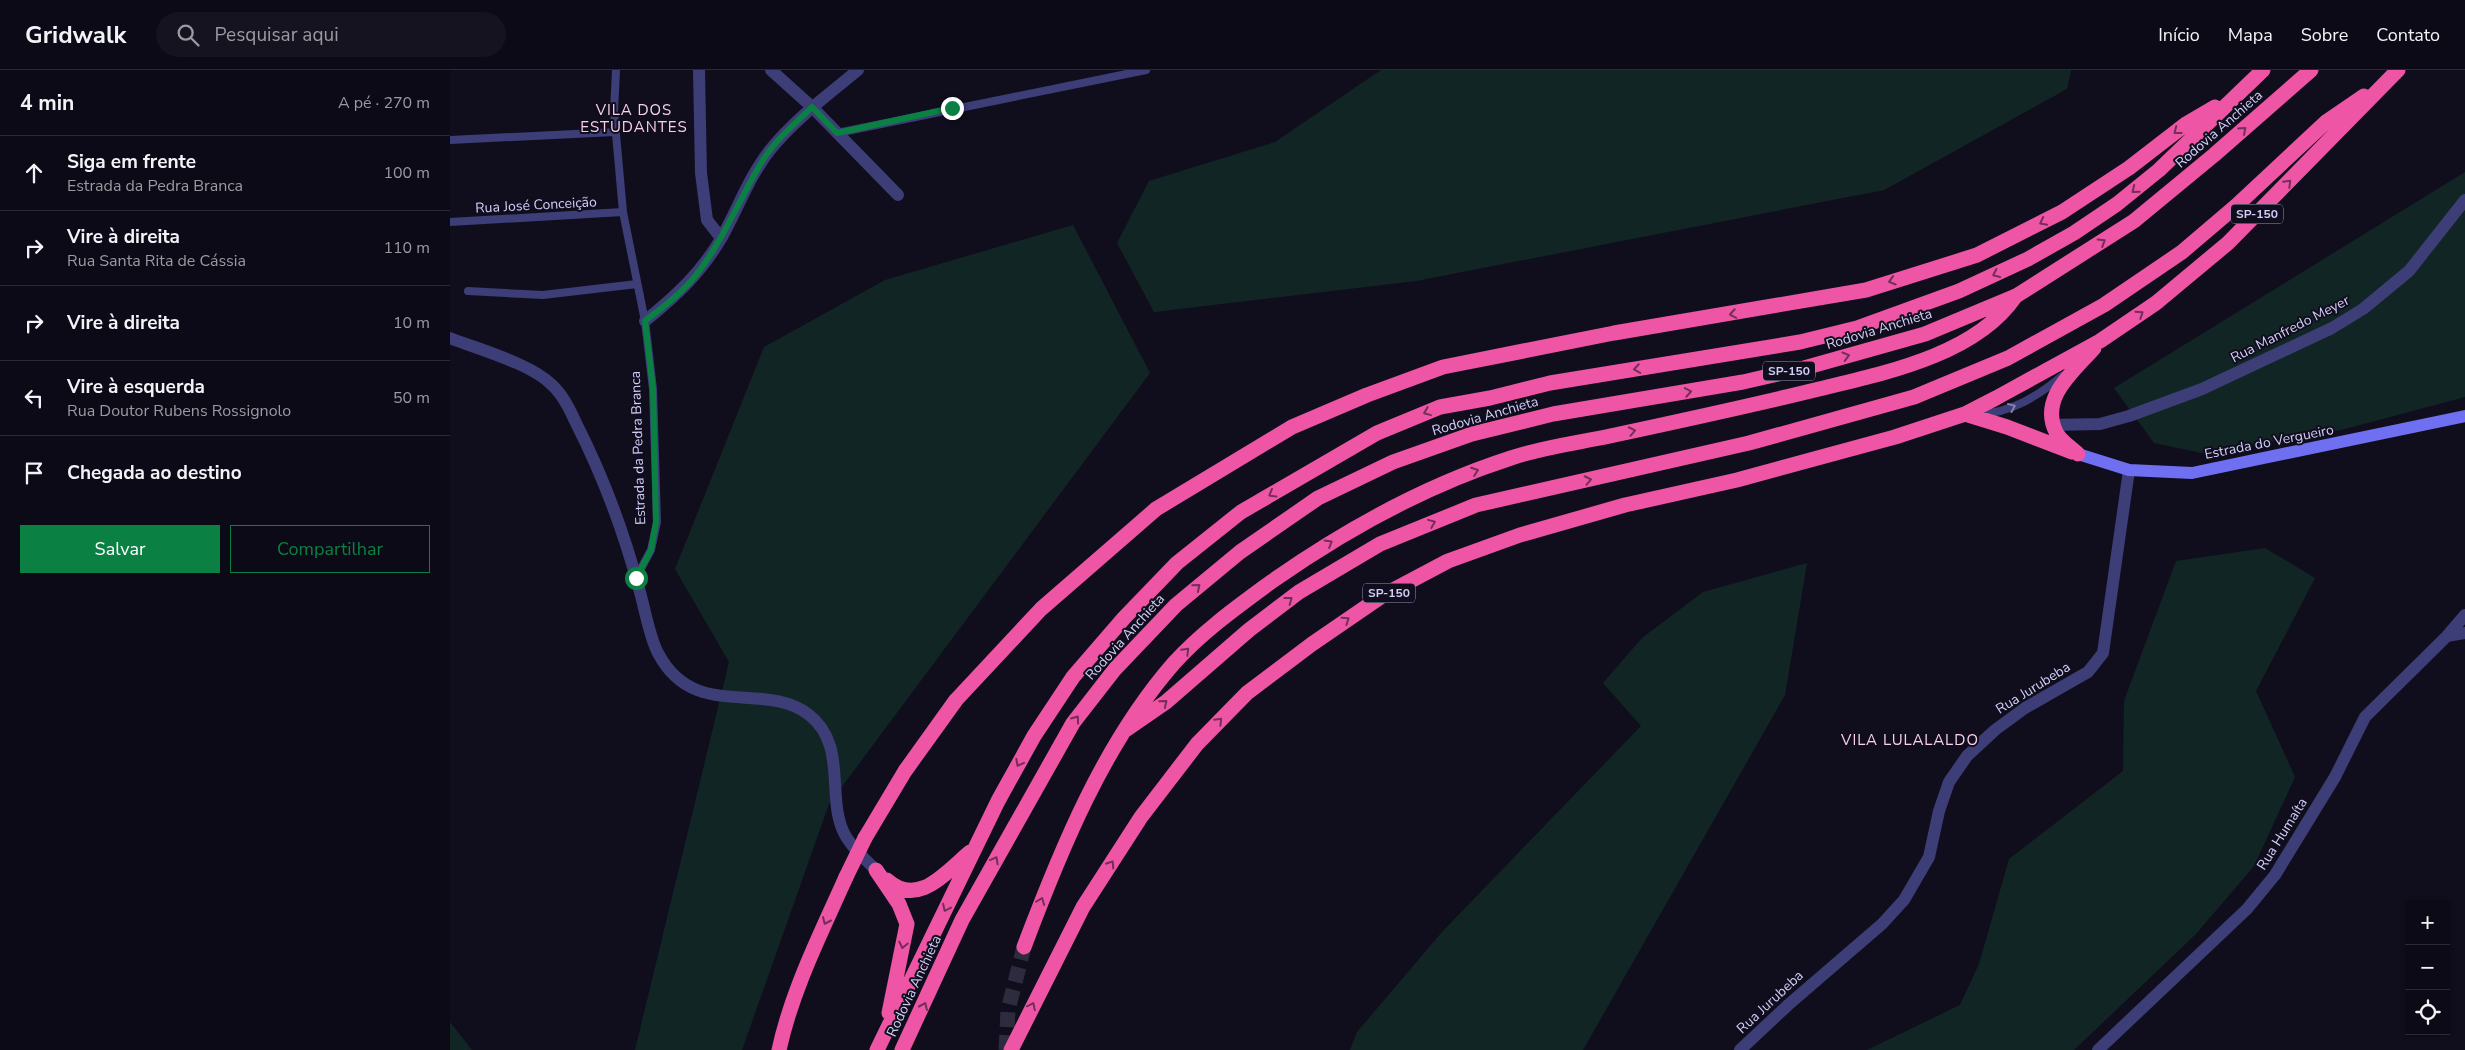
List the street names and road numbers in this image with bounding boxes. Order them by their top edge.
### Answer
street label: Rodovia Anchieta [2171,86,2267,172]
street label: Rua José Conceição [475,192,597,218]
road number: SP-150 [2231,204,2283,224]
street label: Rua Manfredo Meyer [2227,291,2353,367]
street label: Rodovia Anchieta [1824,304,1934,354]
road number: SP-150 [1763,362,1815,380]
street label: Estrada da Pedra Branca [626,371,650,525]
street label: Rodovia Anchieta [1430,392,1540,440]
street label: Estrada do Vergueiro [2203,420,2335,464]
road number: SP-150 [1363,584,1415,602]
street label: Rodovia Anchieta [1081,590,1169,684]
street label: Rua Jurubeba [1992,658,2074,718]
street label: Rua Humaíta [2252,794,2312,874]
street label: Rodovia Anchieta [882,932,946,1040]
street label: Rua Jurubeba [1733,966,1807,1038]

